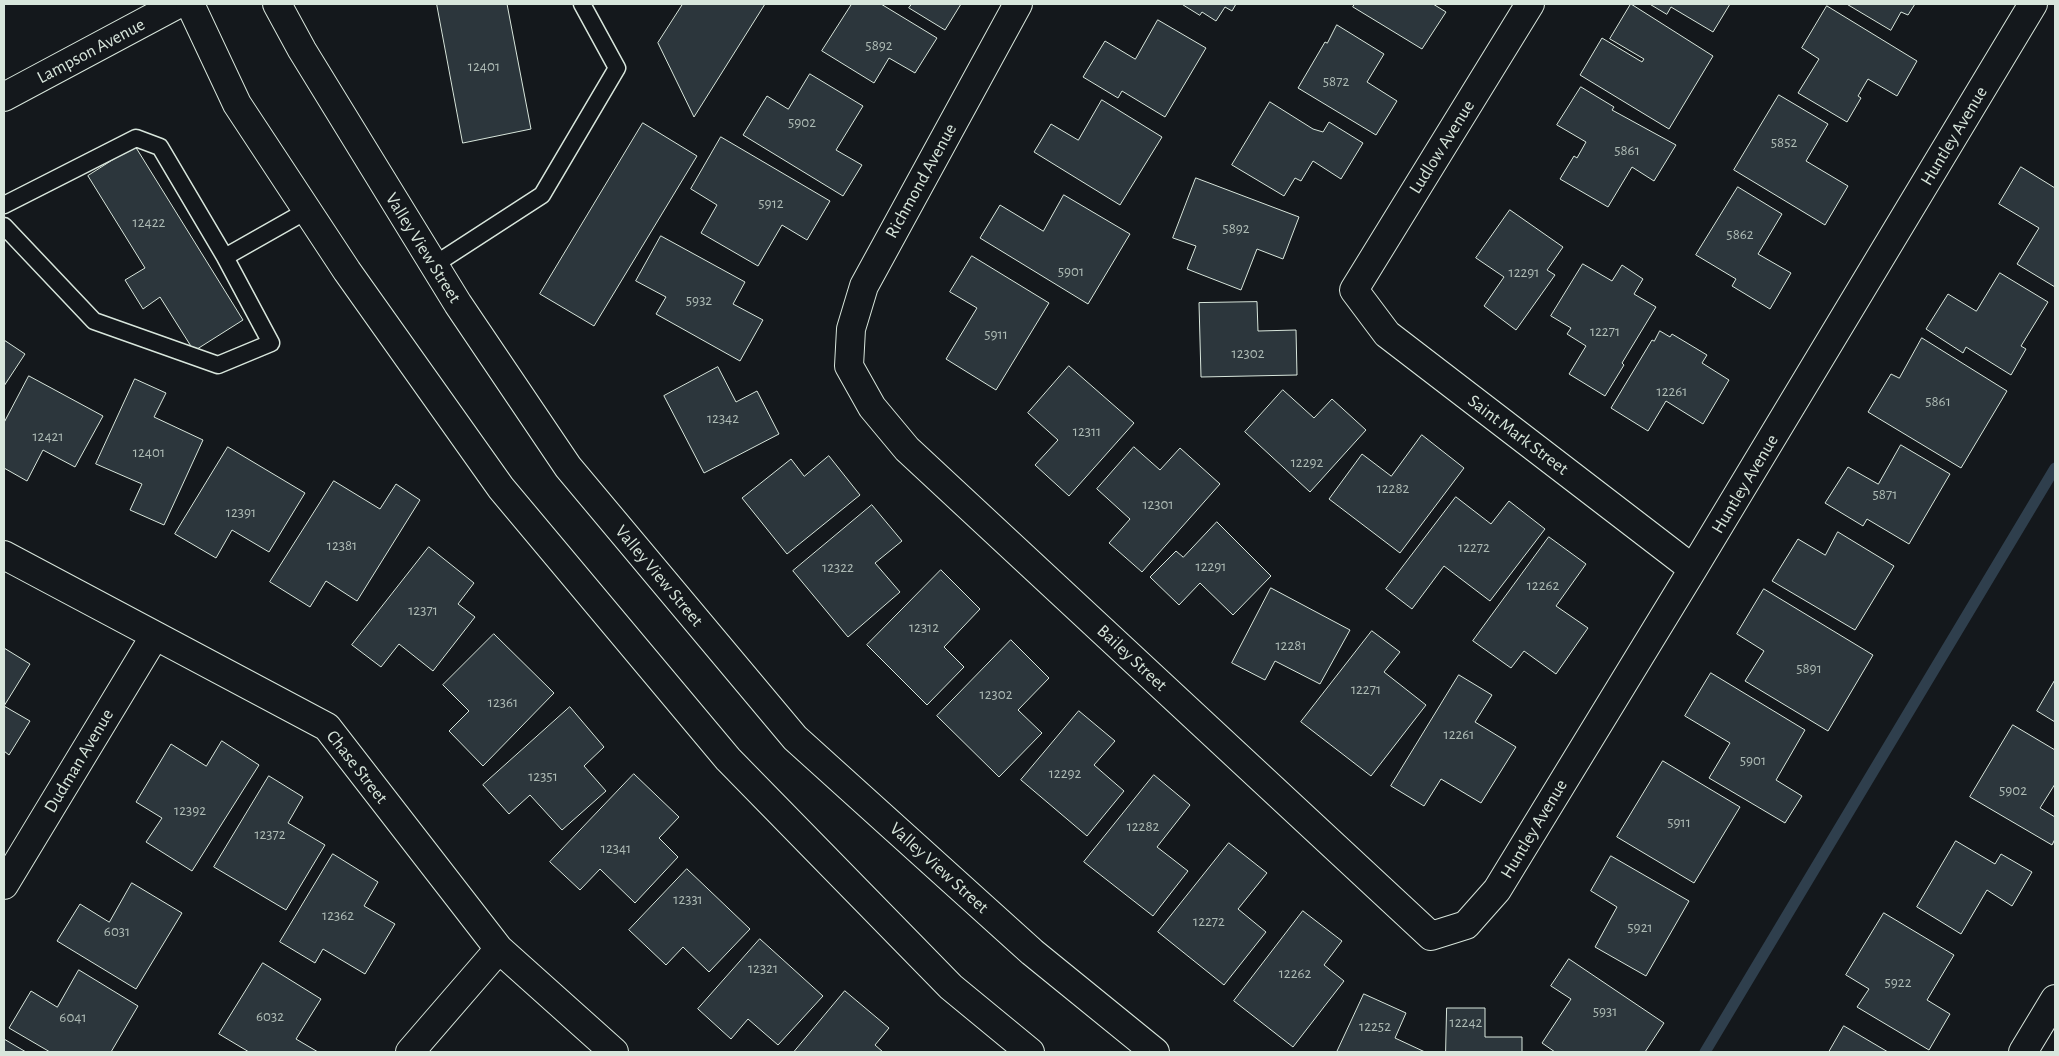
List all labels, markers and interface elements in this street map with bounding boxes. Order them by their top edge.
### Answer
street label: Lampson Avenue [33,13,149,89]
house number: 5892 [865,36,893,54]
house number: 12401 [468,57,500,75]
house number: 5872 [1323,72,1349,90]
street label: Huntley Avenue [1916,82,1992,190]
street label: Ludlow Avenue [1405,96,1479,198]
house number: 5902 [788,113,816,131]
street label: Richmond Avenue [881,120,961,242]
house number: 5852 [1771,133,1797,151]
house number: 5861 [1614,141,1640,159]
street label: Valley View Street [381,189,465,307]
house number: 5912 [758,194,784,212]
house number: 12422 [133,213,165,231]
house number: 5892 [1222,219,1250,237]
house number: 5862 [1726,225,1754,243]
house number: 5901 [1058,262,1084,280]
house number: 12291 [1508,263,1540,281]
house number: 5932 [686,291,712,309]
house number: 12271 [1590,322,1620,340]
house number: 5911 [984,325,1008,343]
house number: 12302 [1232,344,1264,362]
house number: 12261 [1656,382,1688,400]
street label: Saint Mark Street [1463,390,1573,480]
house number: 5861 [1925,392,1951,410]
house number: 12342 [707,409,739,427]
house number: 12311 [1073,422,1101,440]
house number: 12421 [32,427,64,445]
street label: Huntley Avenue [1707,430,1783,538]
house number: 12401 [133,443,165,461]
house number: 12292 [1291,453,1323,471]
house number: 12282 [1377,479,1409,497]
house number: 5871 [1873,485,1897,503]
house number: 12301 [1142,495,1174,513]
house number: 12391 [226,503,256,521]
street label: Valley View Street [610,521,708,631]
house number: 12381 [327,536,357,554]
house number: 12272 [1458,538,1490,556]
house number: 12291 [1195,557,1227,575]
house number: 12322 [822,558,854,576]
house number: 12262 [1527,576,1559,594]
house number: 12371 [408,601,438,619]
house number: 12312 [909,618,939,636]
street label: Bailey Street [1092,620,1172,696]
house number: 12281 [1275,636,1307,654]
house number: 5891 [1796,659,1822,677]
house number: 12271 [1351,680,1381,698]
house number: 12302 [980,685,1012,703]
house number: 12361 [488,693,518,711]
street label: Dudman Avenue [40,705,118,817]
house number: 12261 [1443,725,1475,743]
street label: Chase Street [322,726,392,808]
house number: 5901 [1740,751,1766,769]
house number: 12292 [1049,764,1081,782]
house number: 12351 [528,767,558,785]
street label: Huntley Avenue [1496,775,1572,883]
house number: 5902 [1999,781,2027,799]
house number: 12392 [174,801,206,819]
house number: 5911 [1667,813,1691,831]
house number: 12282 [1127,817,1159,835]
street label: Valley View Street [885,818,993,918]
house number: 12372 [254,825,286,843]
house number: 12341 [601,839,631,857]
house number: 12331 [673,890,703,908]
house number: 12362 [322,906,354,924]
house number: 12272 [1193,912,1225,930]
house number: 5921 [1627,918,1653,936]
house number: 6031 [104,922,130,940]
house number: 12321 [748,959,778,977]
house number: 12262 [1279,964,1311,982]
house number: 5922 [1885,973,1911,991]
house number: 5931 [1593,1002,1617,1020]
house number: 6032 [256,1007,284,1025]
house number: 6041 [59,1008,87,1026]
house number: 12242 [1450,1013,1482,1031]
house number: 12252 [1359,1017,1391,1035]

